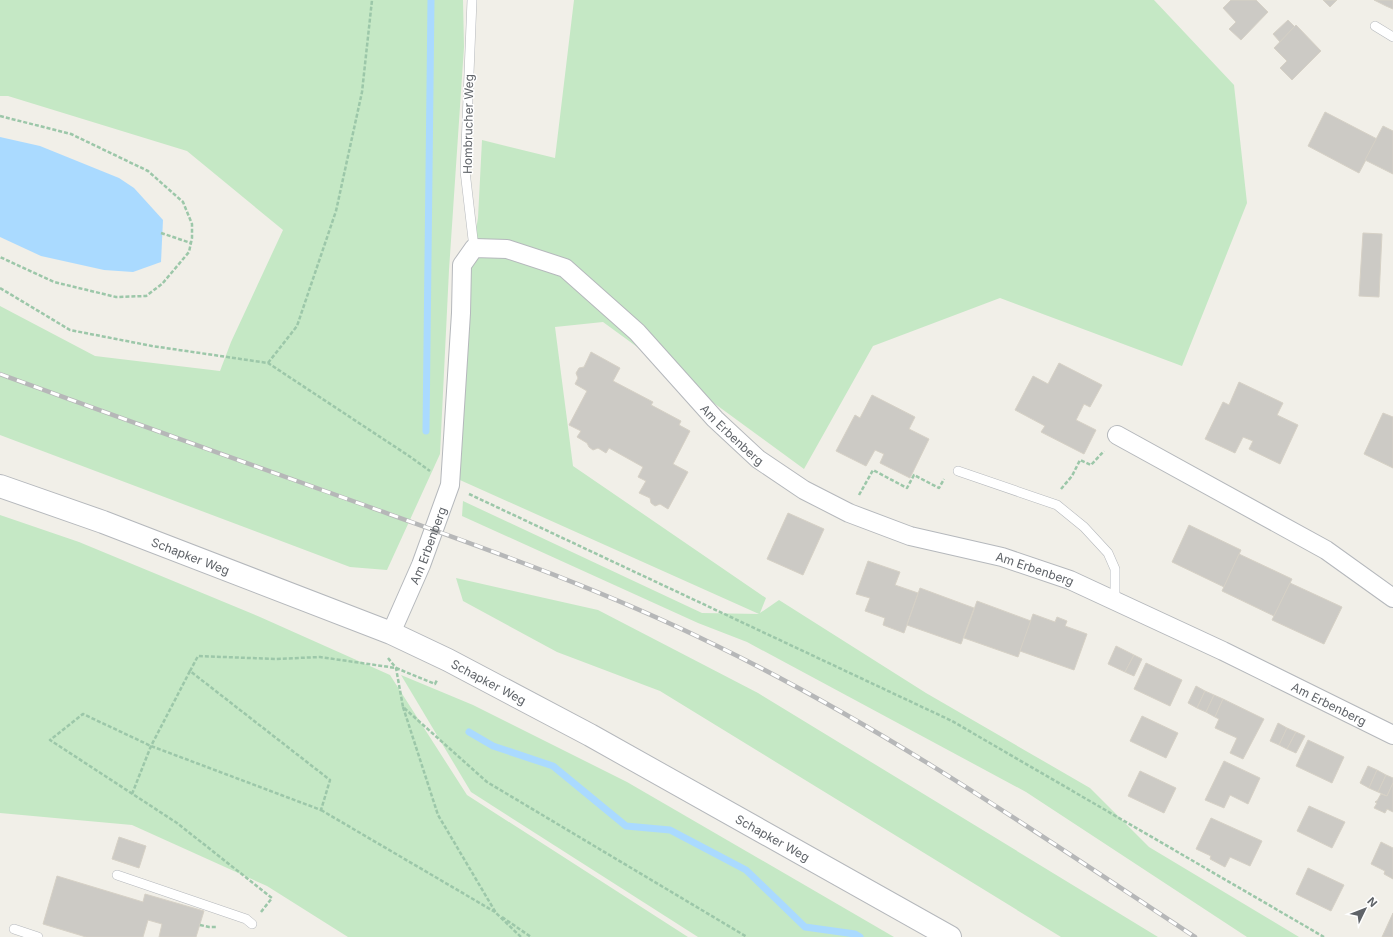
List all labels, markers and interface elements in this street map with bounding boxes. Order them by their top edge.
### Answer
street label: Hombrucher Weg [460,74,476,174]
street label: Am Erbenberg [698,401,767,468]
street label: Am Erbenberg [406,505,449,586]
street label: Schapker Weg [149,534,232,578]
street label: Am Erbenberg [995,548,1077,588]
street label: Schapker Weg [449,656,529,707]
street label: Am Erbenberg [1289,679,1369,728]
street label: Schapker Weg [733,811,812,864]
north arrow [1345,889,1385,929]
text: N [1364,894,1380,910]

